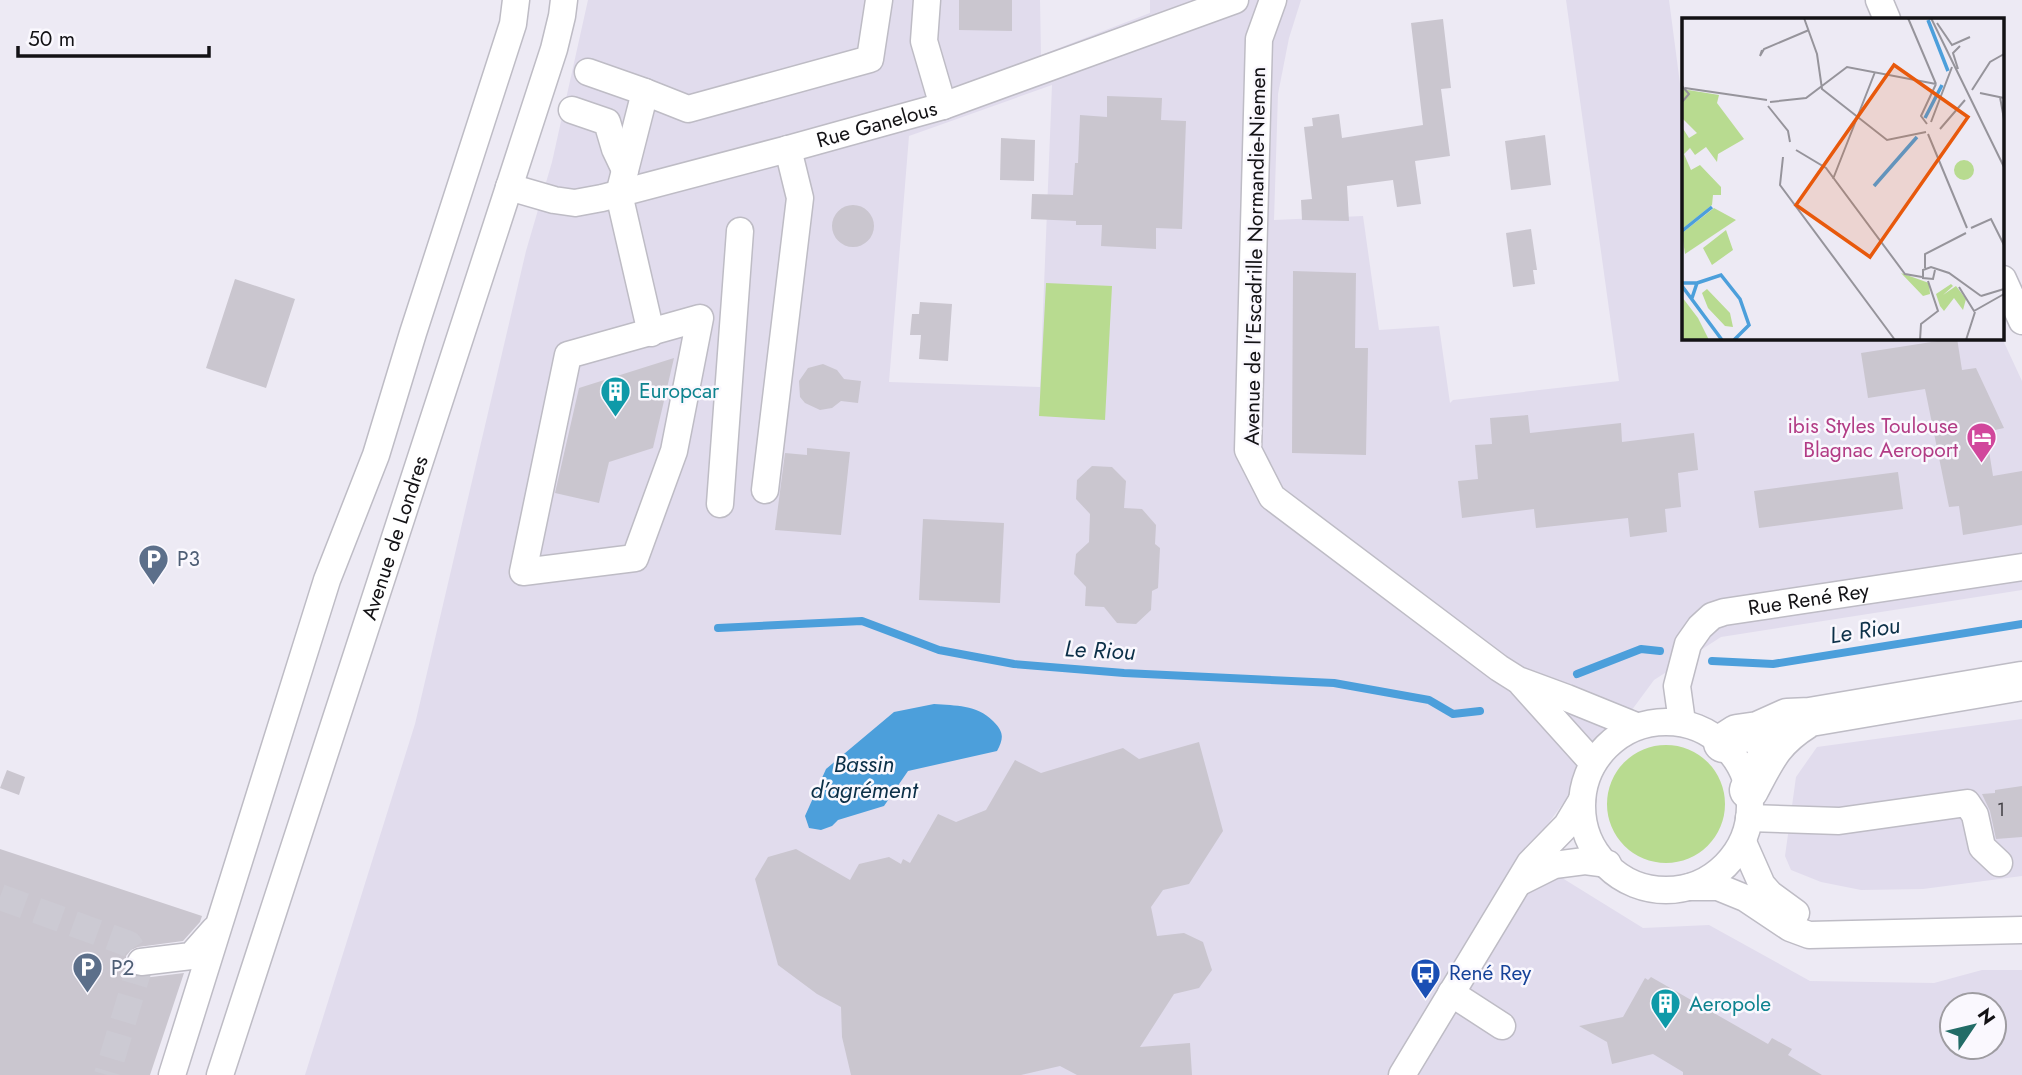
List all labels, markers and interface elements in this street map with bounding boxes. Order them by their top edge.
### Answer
scale bar [18,14,208,58]
inset map [1682,18,2004,340]
text: 50 m [28,24,75,54]
street label: Avenue de l'Escadrille Normandie-Niemen [1237,66,1273,446]
street label: Rue Ganelous [813,93,941,155]
building icon: Europcar [599,374,633,418]
place label: Europcar [639,376,720,406]
place label: ibis Styles Toulouse Blagnac Aeroport [1787,411,1958,465]
hotel icon: ibis Styles Toulouse Blagnac Aeroport [1964,421,1998,465]
street label: Avenue de Londres [354,452,436,624]
parking icon: P3 [137,542,171,586]
place label: P3 [177,544,200,574]
street label: Rue René Rey [1746,575,1872,623]
water label: Le Riou [1827,608,1903,652]
water label: Le Riou [1064,631,1136,669]
water label: Bassin d’agrément [811,747,919,807]
house number: 1 [1997,797,2005,823]
parking icon: P2 [71,951,105,995]
place label: P2 [111,953,134,983]
bus stop icon: René Rey [1409,956,1443,1000]
place label: René Rey [1449,958,1532,988]
building icon: Aeropole [1649,987,1683,1031]
place label: Aeropole [1689,989,1771,1019]
north arrow [1938,991,2008,1061]
text: N [1971,1003,2002,1030]

